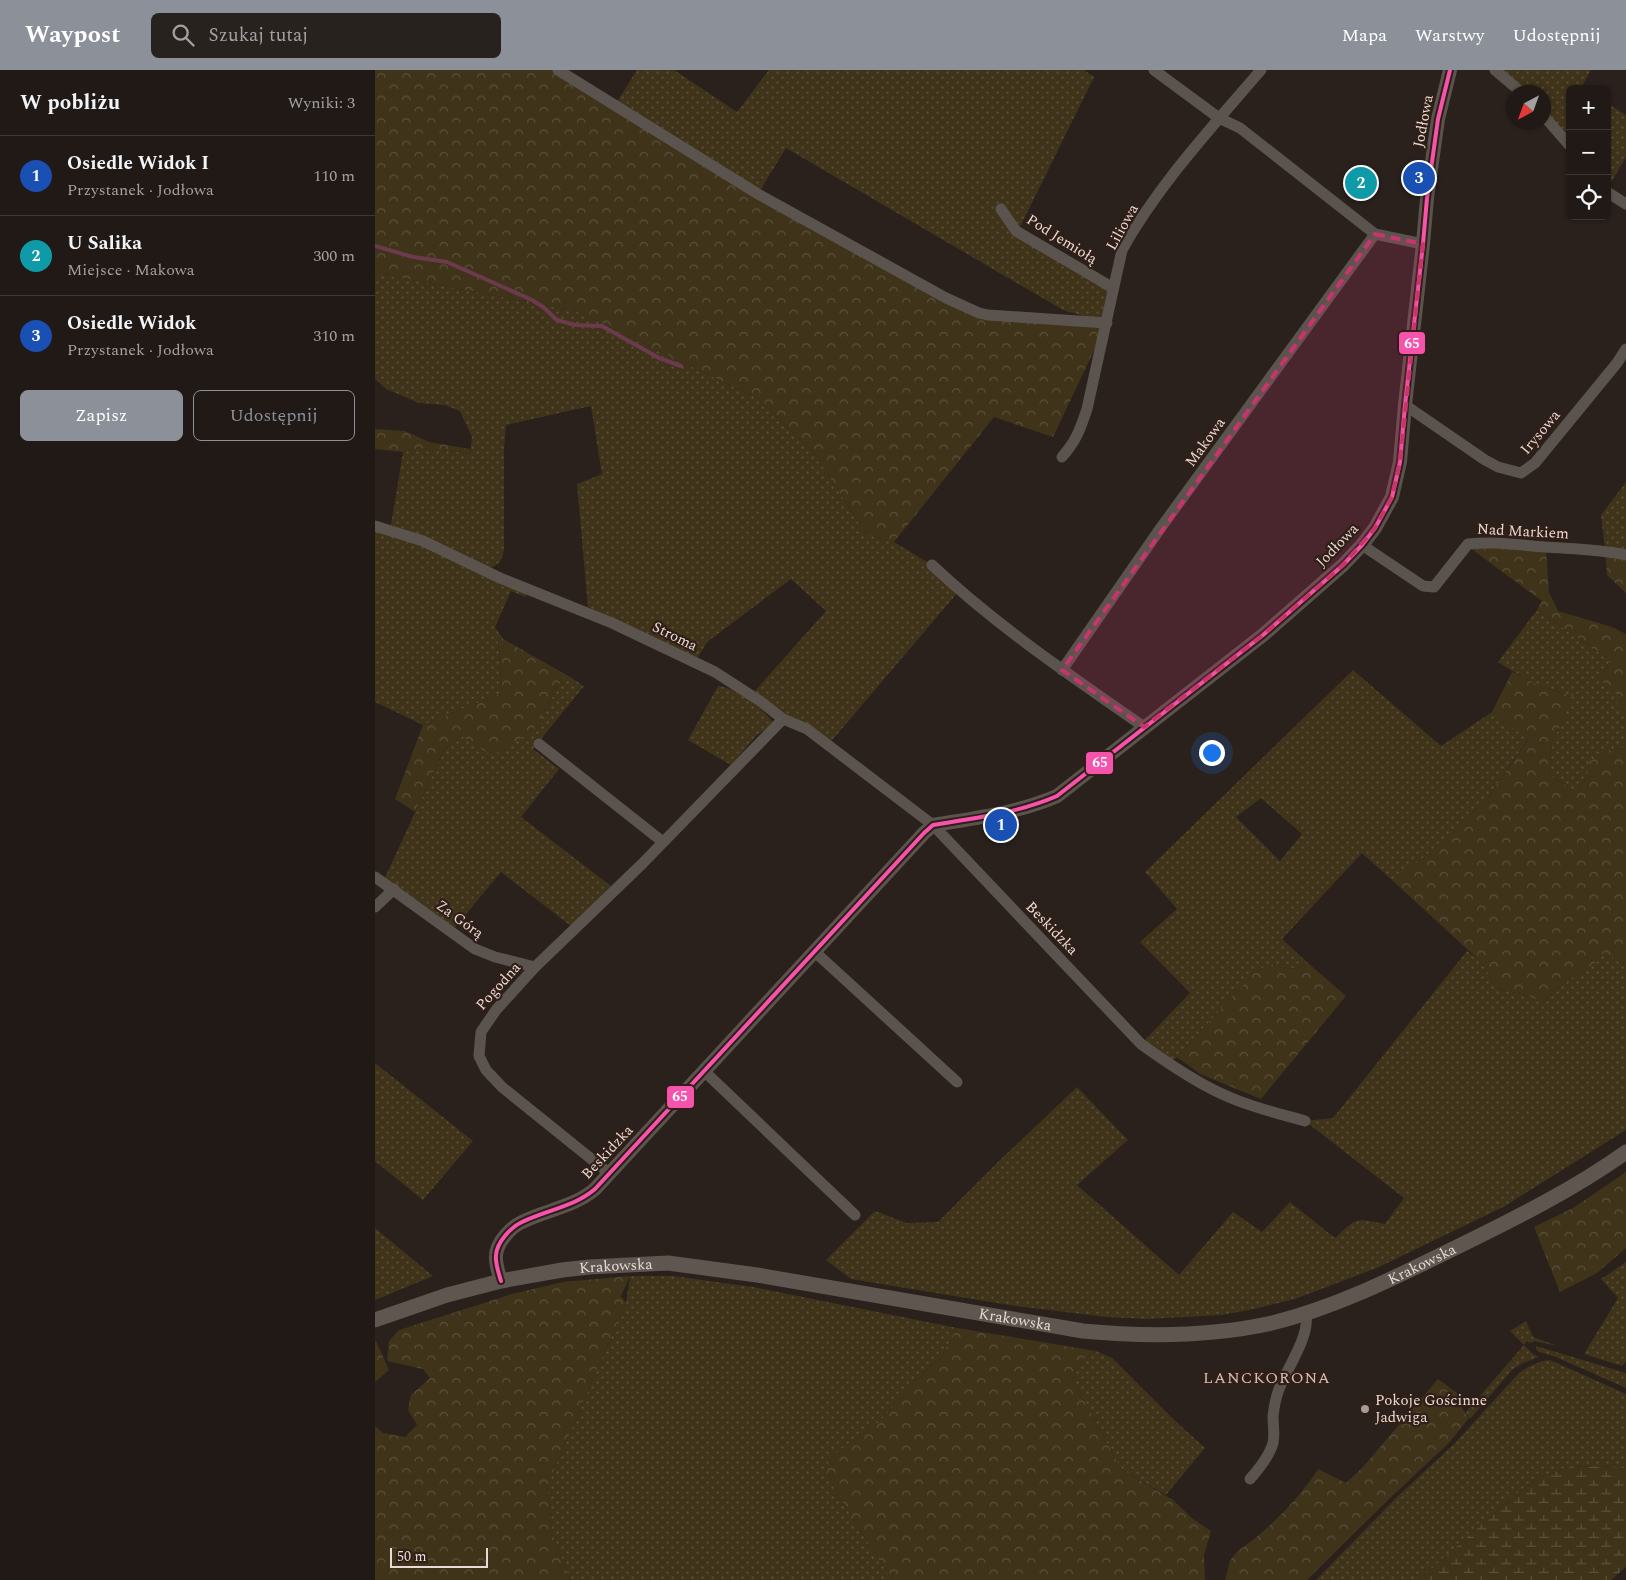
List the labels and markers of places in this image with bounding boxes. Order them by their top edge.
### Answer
pin: 3 [1403,159,1435,197]
pin: 2 [1345,164,1377,202]
pin: 1 [985,806,1017,844]
place label: Pokoje Gościnne Jadwiga [1375,1389,1487,1429]
marker: Pokoje Gościnne Jadwiga [1359,1403,1371,1415]

